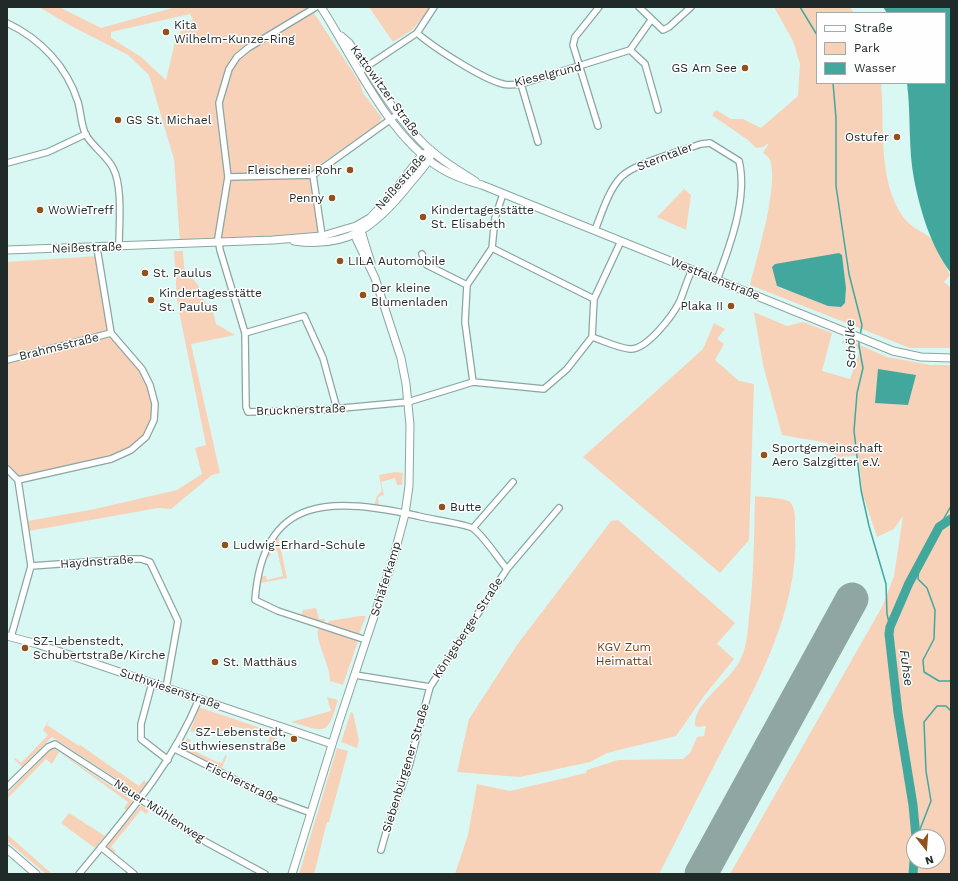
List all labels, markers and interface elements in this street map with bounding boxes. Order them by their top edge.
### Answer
legend [816,12,946,84]
place label: Kita Wilhelm-Kunze-Ring [174,18,295,46]
text: Straße [854,21,893,35]
marker: Kita Wilhelm-Kunze-Ring [161,27,171,37]
text: Park [854,41,880,55]
street label: Kattowitzer Straße [347,42,423,140]
street label: Kieselgrund [513,60,583,90]
place label: GS Am See [672,61,737,75]
text: Wasser [854,61,896,75]
marker: GS Am See [740,63,750,73]
place label: GS St. Michael [126,113,211,127]
marker: GS St. Michael [113,115,123,125]
place label: Ostufer [845,130,889,144]
marker: Ostufer [892,132,902,142]
street label: Sterntaler [635,140,695,174]
street label: Neißestraße [372,151,430,213]
place label: Fleischerei Rohr [247,163,342,177]
marker: Fleischerei Rohr [345,165,355,175]
place label: Penny [289,191,324,205]
marker: Penny [327,193,337,203]
place label: WoWieTreff [48,203,114,217]
place label: Kindertagesstätte St. Elisabeth [431,203,534,231]
marker: WoWieTreff [35,205,45,215]
marker: Kindertagesstätte St. Elisabeth [418,212,428,222]
street label: Neißestraße [52,240,122,256]
place label: LILA Automobile [348,254,445,268]
street label: Westfalenstraße [668,254,762,304]
marker: LILA Automobile [335,256,345,266]
place label: St. Paulus [153,266,212,280]
marker: St. Paulus [140,268,150,278]
place label: Der kleine Blumenladen [371,281,448,309]
place label: Kindertagesstätte St. Paulus [159,286,262,314]
marker: Der kleine Blumenladen [358,290,368,300]
marker: Kindertagesstätte St. Paulus [146,295,156,305]
place label: Plaka II [681,299,723,313]
marker: Plaka II [726,301,736,311]
water label: Schölke [842,319,860,369]
street label: Brahmsstraße [18,330,100,364]
street label: Brucknerstraße [256,401,346,419]
place label: Sportgemeinschaft Aero Salzgitter e.V. [772,441,883,469]
marker: Sportgemeinschaft Aero Salzgitter e.V. [759,450,769,460]
place label: Butte [450,500,481,514]
marker: Butte [437,502,447,512]
place label: Ludwig-Erhard-Schule [233,538,365,552]
marker: Ludwig-Erhard-Schule [220,540,230,550]
street label: Schäferkamp [368,540,404,618]
street label: Haydnstraße [60,552,134,572]
street label: Königsberger Straße [430,575,506,681]
place label: SZ-Lebenstedt, Schubertstraße/Kirche [33,634,166,662]
park label: KGV Zum Heimattal [596,640,652,668]
marker: SZ-Lebenstedt, Schubertstraße/Kirche [20,643,30,653]
water label: Fuhse [896,649,916,687]
place label: St. Matthäus [223,655,297,669]
marker: St. Matthäus [210,657,220,667]
street label: Suthwiesenstraße [118,665,222,713]
street label: Siebenbürgener Straße [379,702,433,834]
place label: SZ-Lebenstedt, Suthwiesenstraße [181,725,286,753]
marker: SZ-Lebenstedt, Suthwiesenstraße [289,734,299,744]
street label: Fischerstraße [203,759,281,807]
street label: Neuer Mühlenweg [111,776,207,846]
north arrow [906,829,946,869]
text: N [924,853,935,867]

